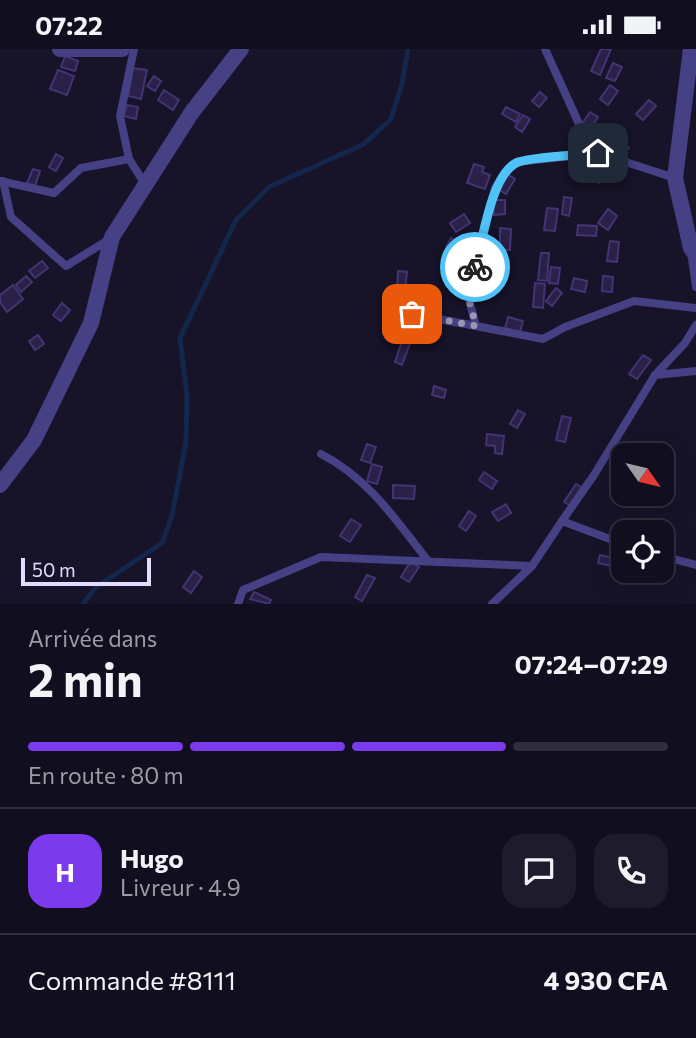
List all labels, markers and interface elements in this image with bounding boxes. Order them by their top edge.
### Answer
text: 07:22 [35,9,103,40]
pin [568,123,628,183]
icon: home [579,134,617,172]
courier [440,232,510,302]
icon: bike [456,248,494,286]
pin [382,284,442,344]
icon: bag [393,295,431,333]
north arrow [611,443,674,506]
map controls [611,443,674,583]
button: locate [611,520,674,583]
scale bar [21,555,150,587]
text: 50 m [32,558,76,581]
text: Arrivée dans [28,624,157,652]
text: 07:24–07:29 [515,648,668,679]
text: 2 min [28,650,143,706]
text: En route · 80 m [28,761,184,789]
button: chat [502,834,576,908]
button: phone [594,834,668,908]
text: Hugo [120,842,184,873]
text: H [55,856,75,887]
text: Livreur · 4.9 [120,873,241,901]
text: Commande #8111 [28,964,236,995]
text: 4 930 CFA [543,964,668,995]

